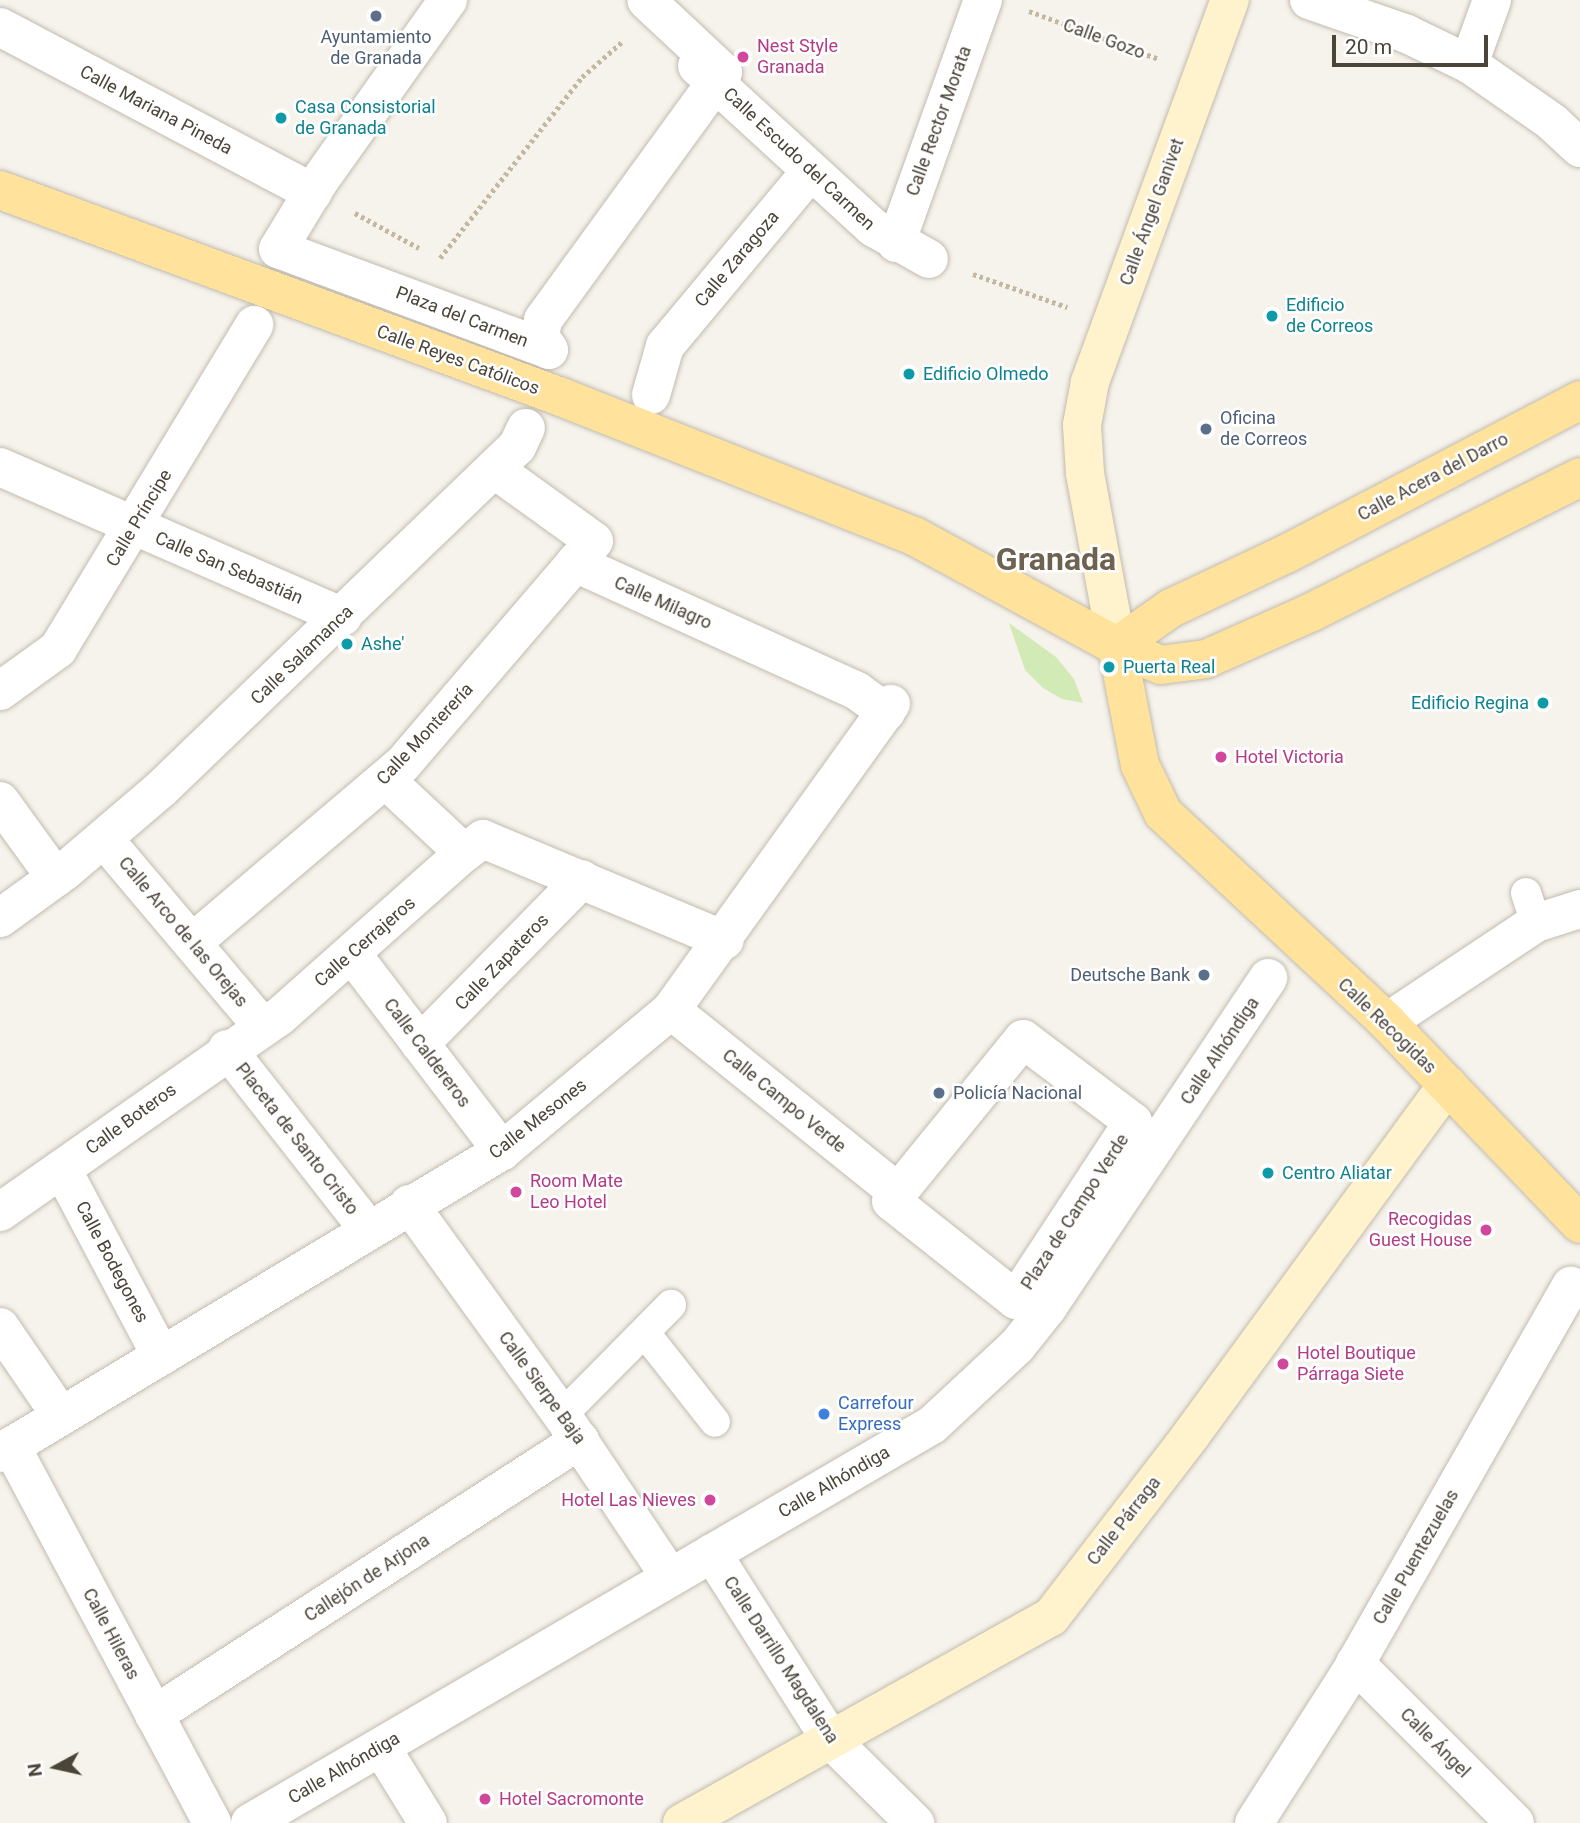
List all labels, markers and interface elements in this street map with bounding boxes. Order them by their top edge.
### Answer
marker: Ayuntamiento de Granada [368,8,384,24]
street label: Calle Gozo [1060,14,1148,64]
scale bar [1335,21,1491,65]
place label: Ayuntamiento de Granada [321,27,431,70]
text: 20 m [1345,35,1392,59]
place label: Nest Style Granada [757,36,838,78]
street label: Calle Rector Morata [902,43,976,199]
marker: Nest Style Granada [735,49,751,65]
street label: Calle Mariana Pineda [76,61,236,159]
street label: Calle Escudo del Carmen [719,83,879,235]
place label: Casa Consistorial de Granada [295,97,436,140]
marker: Casa Consistorial de Granada [273,110,289,126]
street label: Calle Ángel Ganivet [1115,136,1189,288]
street label: Calle Zaragoza [690,206,784,312]
street label: Plaza del Carmen [393,282,531,352]
place label: Edificio de Correos [1286,295,1373,338]
marker: Edificio de Correos [1264,308,1280,324]
street label: Calle Reyes Católicos [374,320,542,400]
place label: Edificio Olmedo [923,363,1049,385]
marker: Edificio Olmedo [901,366,917,382]
place label: Oficina de Correos [1220,408,1307,450]
marker: Oficina de Correos [1198,421,1214,437]
street label: Calle Acera del Darro [1354,428,1512,526]
street label: Calle Príncipe [102,465,176,571]
street label: Calle San Sebastián [152,527,306,609]
district label: Granada [996,540,1116,578]
street label: Calle Milagro [611,572,715,634]
street label: Calle Salamanca [246,601,358,709]
place label: Ashe' [361,633,405,655]
marker: Ashe' [339,636,355,652]
place label: Puerta Real [1123,656,1215,678]
marker: Puerta Real [1101,659,1117,675]
street label: Calle Monterería [372,679,478,789]
place label: Edificio Regina [1411,692,1529,714]
marker: Edificio Regina [1535,695,1551,711]
place label: Hotel Victoria [1235,746,1344,768]
marker: Hotel Victoria [1213,749,1229,765]
street label: Calle Arco de las Orejas [114,853,252,1011]
street label: Calle Cerrajeros [310,892,420,992]
street label: Calle Zapateros [451,909,553,1015]
place label: Deutsche Bank [1070,964,1190,986]
marker: Deutsche Bank [1196,967,1212,983]
street label: Calle Recogidas [1333,974,1441,1078]
street label: Calle Alhóndiga [1176,993,1264,1109]
street label: Calle Caldereros [379,994,475,1112]
street label: Calle Campo Verde [718,1045,850,1157]
street label: Placeta de Santo Cristo [231,1059,363,1219]
street label: Calle Mesones [485,1074,591,1164]
street label: Calle Boteros [82,1079,180,1159]
place label: Policía Nacional [953,1082,1082,1104]
marker: Policía Nacional [931,1085,947,1101]
street label: Plaza de Campo Verde [1017,1130,1133,1294]
place label: Centro Aliatar [1282,1162,1392,1184]
marker: Centro Aliatar [1260,1165,1276,1181]
place label: Room Mate Leo Hotel [530,1171,623,1214]
marker: Room Mate Leo Hotel [508,1184,524,1200]
street label: Calle Bodegones [71,1198,153,1326]
place label: Recogidas Guest House [1369,1209,1472,1252]
marker: Recogidas Guest House [1478,1222,1494,1238]
street label: Calle Sierpe Baja [494,1327,590,1449]
place label: Hotel Boutique Párraga Siete [1297,1343,1416,1386]
marker: Hotel Boutique Párraga Siete [1275,1356,1291,1372]
place label: Carrefour Express [838,1393,914,1436]
marker: Carrefour Express [816,1406,832,1422]
street label: Calle Alhóndiga [775,1441,893,1523]
street label: Calle Párraga [1083,1472,1165,1570]
street label: Calle Puentezuelas [1369,1486,1463,1628]
place label: Hotel Las Nieves [561,1489,696,1511]
marker: Hotel Las Nieves [702,1492,718,1508]
street label: Callejón de Arjona [300,1529,434,1627]
street label: Calle Darrillo Magdalena [719,1572,843,1748]
street label: Calle Hileras [78,1585,144,1683]
street label: Calle Ángel [1396,1704,1474,1782]
street label: Calle Alhóndiga [285,1727,403,1809]
north arrow [21,1732,91,1802]
text: N [22,1762,47,1778]
place label: Hotel Sacromonte [499,1788,644,1810]
marker: Hotel Sacromonte [477,1791,493,1807]

